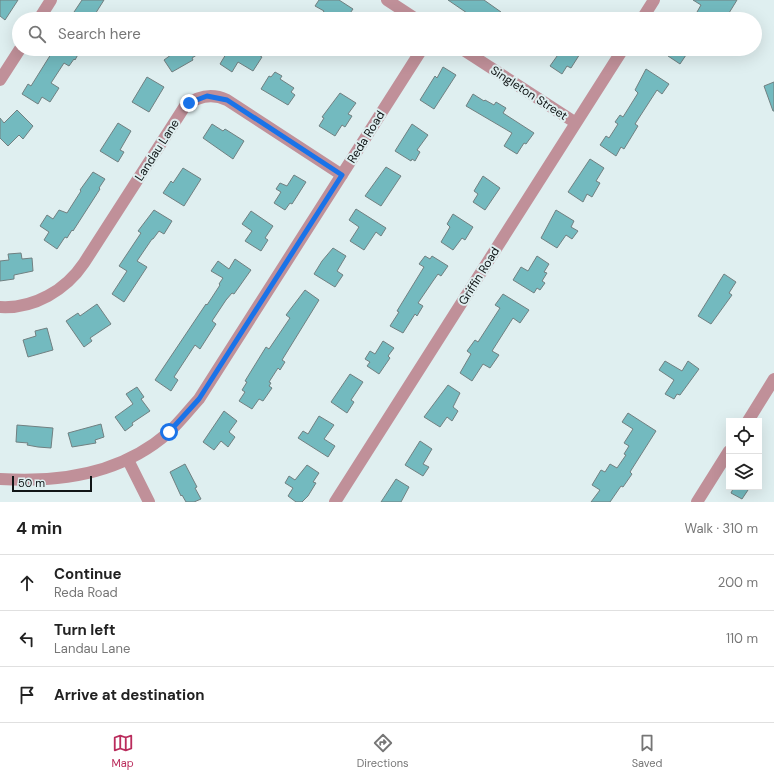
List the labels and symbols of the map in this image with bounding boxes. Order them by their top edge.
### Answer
street label: Singleton Street [488,62,571,124]
route end [180,94,198,112]
street label: Reda Road [344,108,388,166]
street label: Landau Lane [131,116,183,184]
street label: Griffin Road [455,244,503,308]
route start [160,423,178,441]
scale bar [12,474,92,493]

